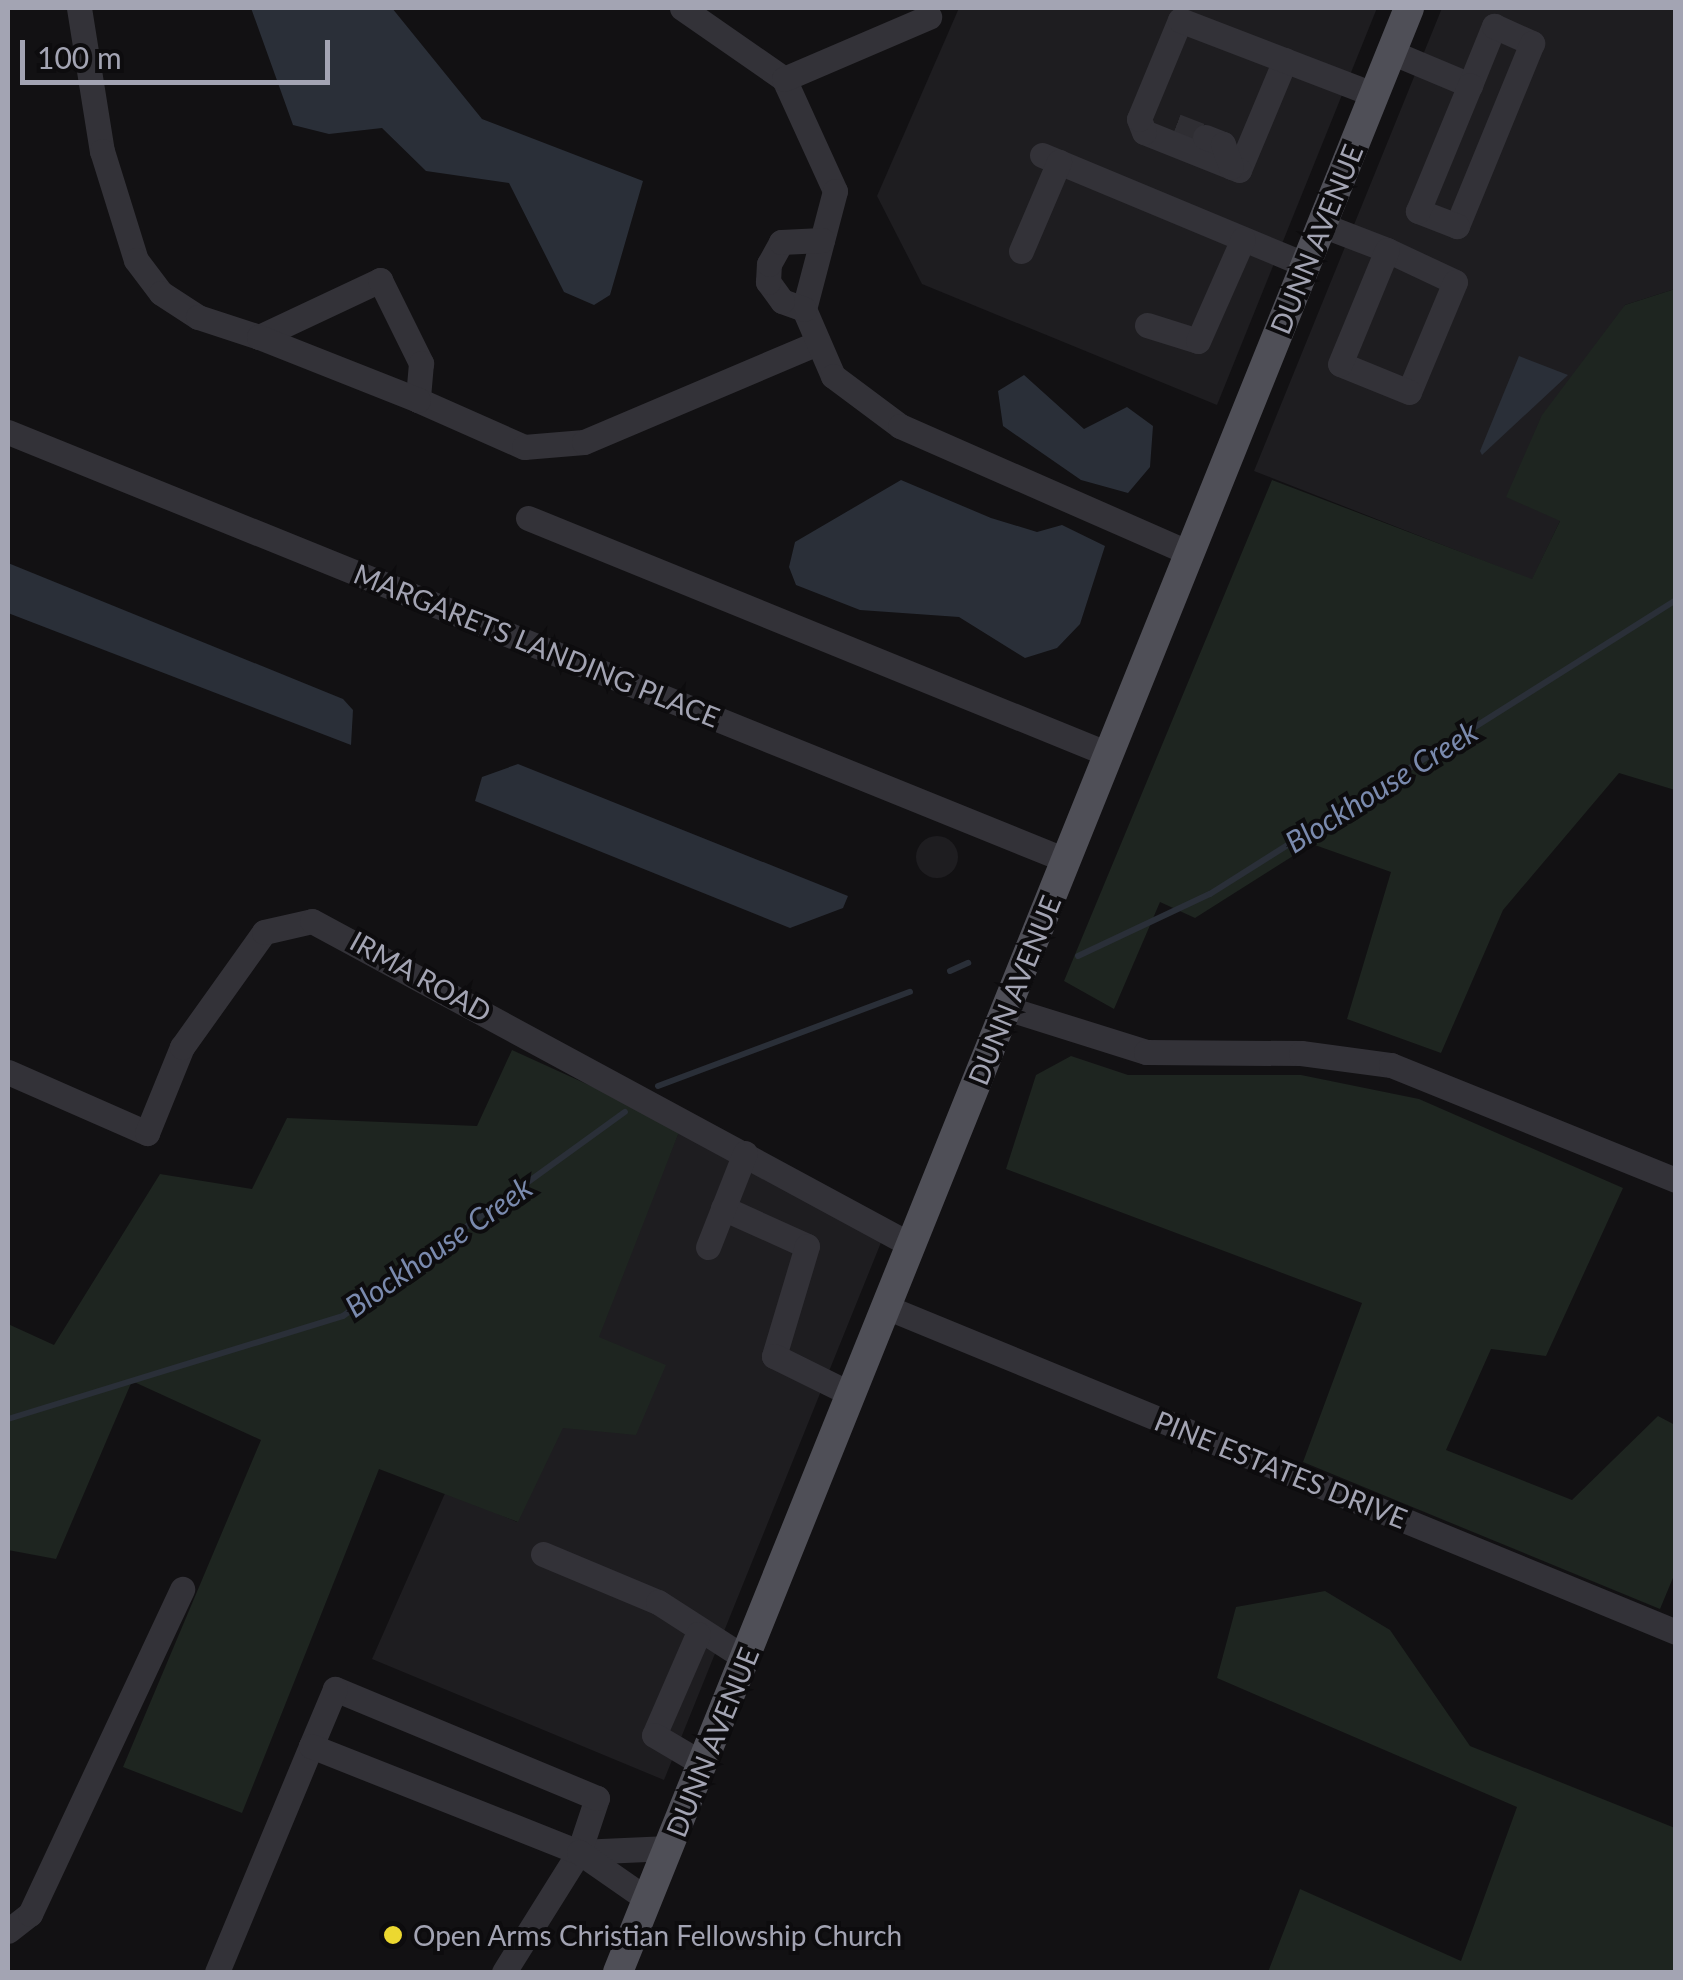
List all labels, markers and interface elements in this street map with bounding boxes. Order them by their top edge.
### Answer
scale bar [25,20,335,82]
text: 100 m [37,39,122,75]
street label: DUNN AVENUE [1262,139,1370,339]
street label: MARGARETS LANDING PLACE [349,556,725,734]
water label: Blockhouse Creek [1278,712,1484,860]
street label: DUNN AVENUE [960,890,1068,1090]
street label: IRMA ROAD [344,923,498,1029]
water label: Blockhouse Creek [338,1168,538,1324]
street label: PINE ESTATES DRIVE [1150,1403,1412,1535]
street label: DUNN AVENUE [658,1642,766,1842]
place label: Open Arms Christian Fellowship Church [413,1918,903,1952]
marker: Open Arms Christian Fellowship Church [382,1924,404,1946]

